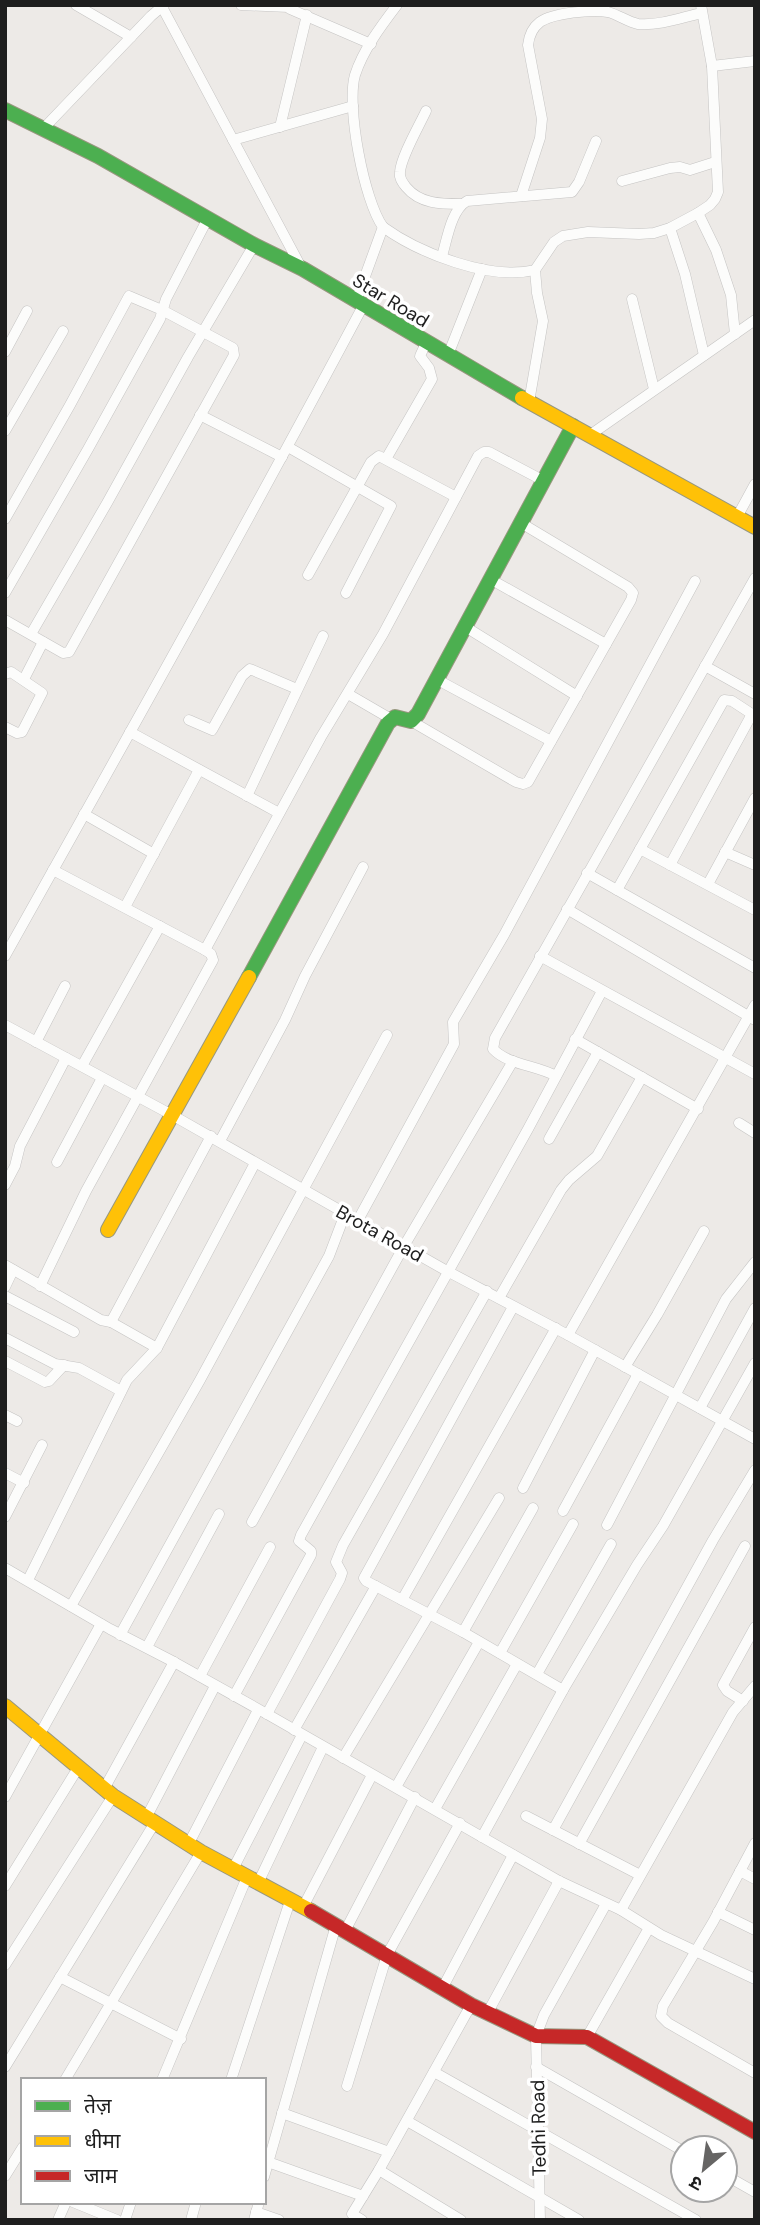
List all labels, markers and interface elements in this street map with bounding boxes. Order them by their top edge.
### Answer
street label: Star Road [348,268,434,333]
street label: Brota Road [332,1199,428,1268]
legend [21,2078,266,2204]
street label: Tedhi Road [525,2080,552,2176]
text: तेज़ [84,2092,112,2120]
text: धीमा [84,2127,121,2155]
north arrow [669,2134,739,2204]
text: जाम [84,2162,118,2190]
text: उ [684,2169,707,2197]

